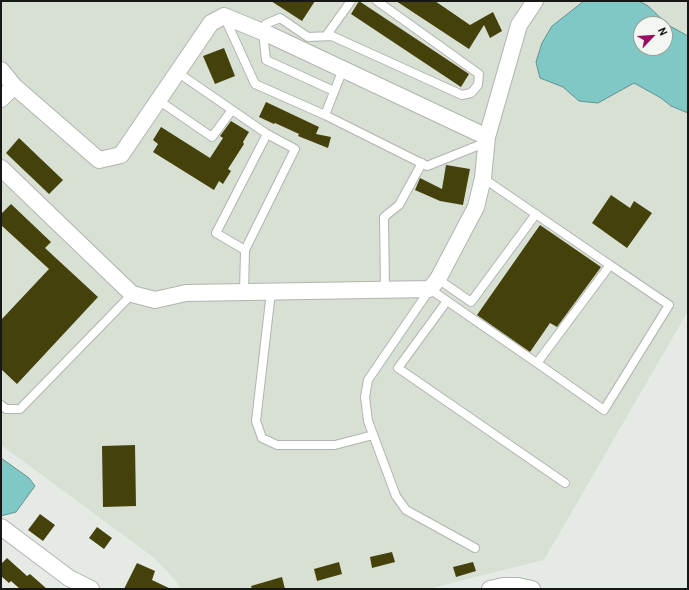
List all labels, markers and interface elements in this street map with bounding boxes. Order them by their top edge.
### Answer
north arrow [633,16,673,56]
text: N [656,25,671,37]

